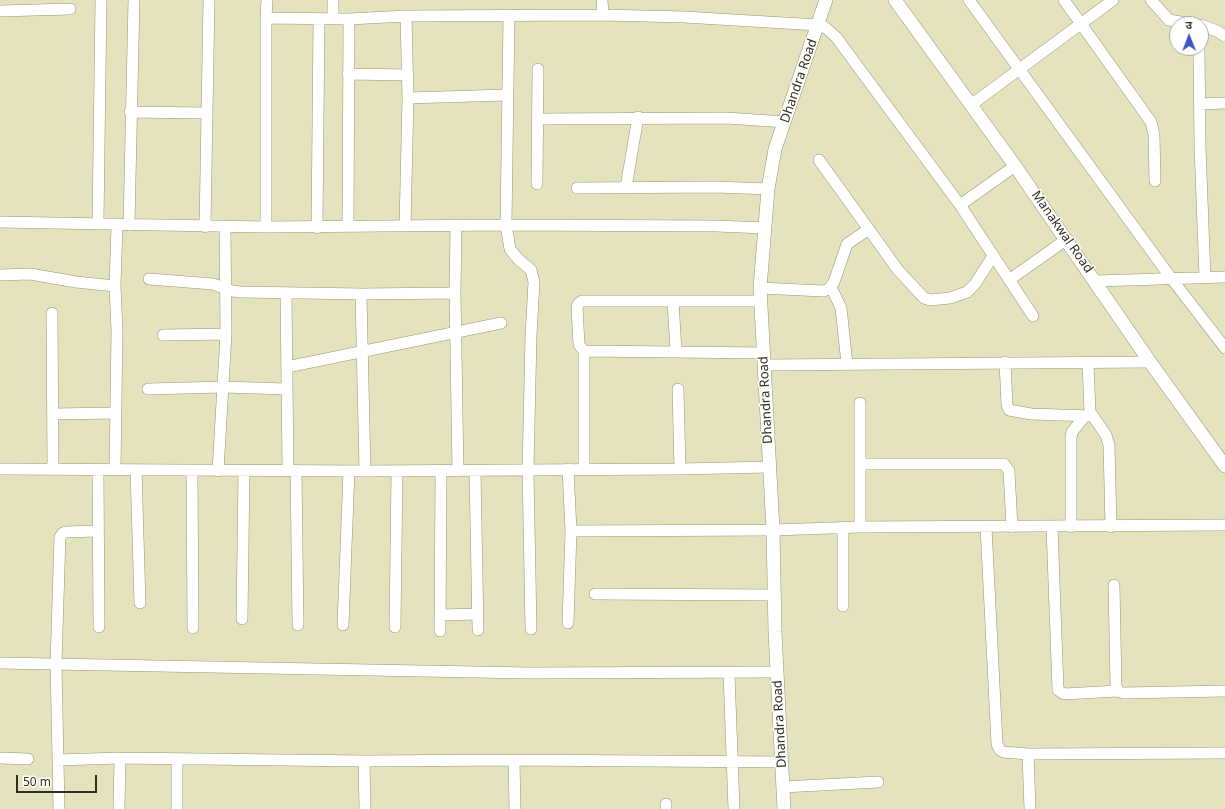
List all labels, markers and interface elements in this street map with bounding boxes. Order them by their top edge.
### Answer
north arrow [1169,16,1209,56]
text: उ [1185,17,1192,32]
street label: Dhandra Road [777,37,821,125]
street label: Manakwal Road [1028,188,1096,276]
street label: Dhandra Road [756,356,776,444]
street label: Dhandra Road [770,680,790,768]
scale bar [18,767,99,793]
text: 50 m [23,773,51,790]

